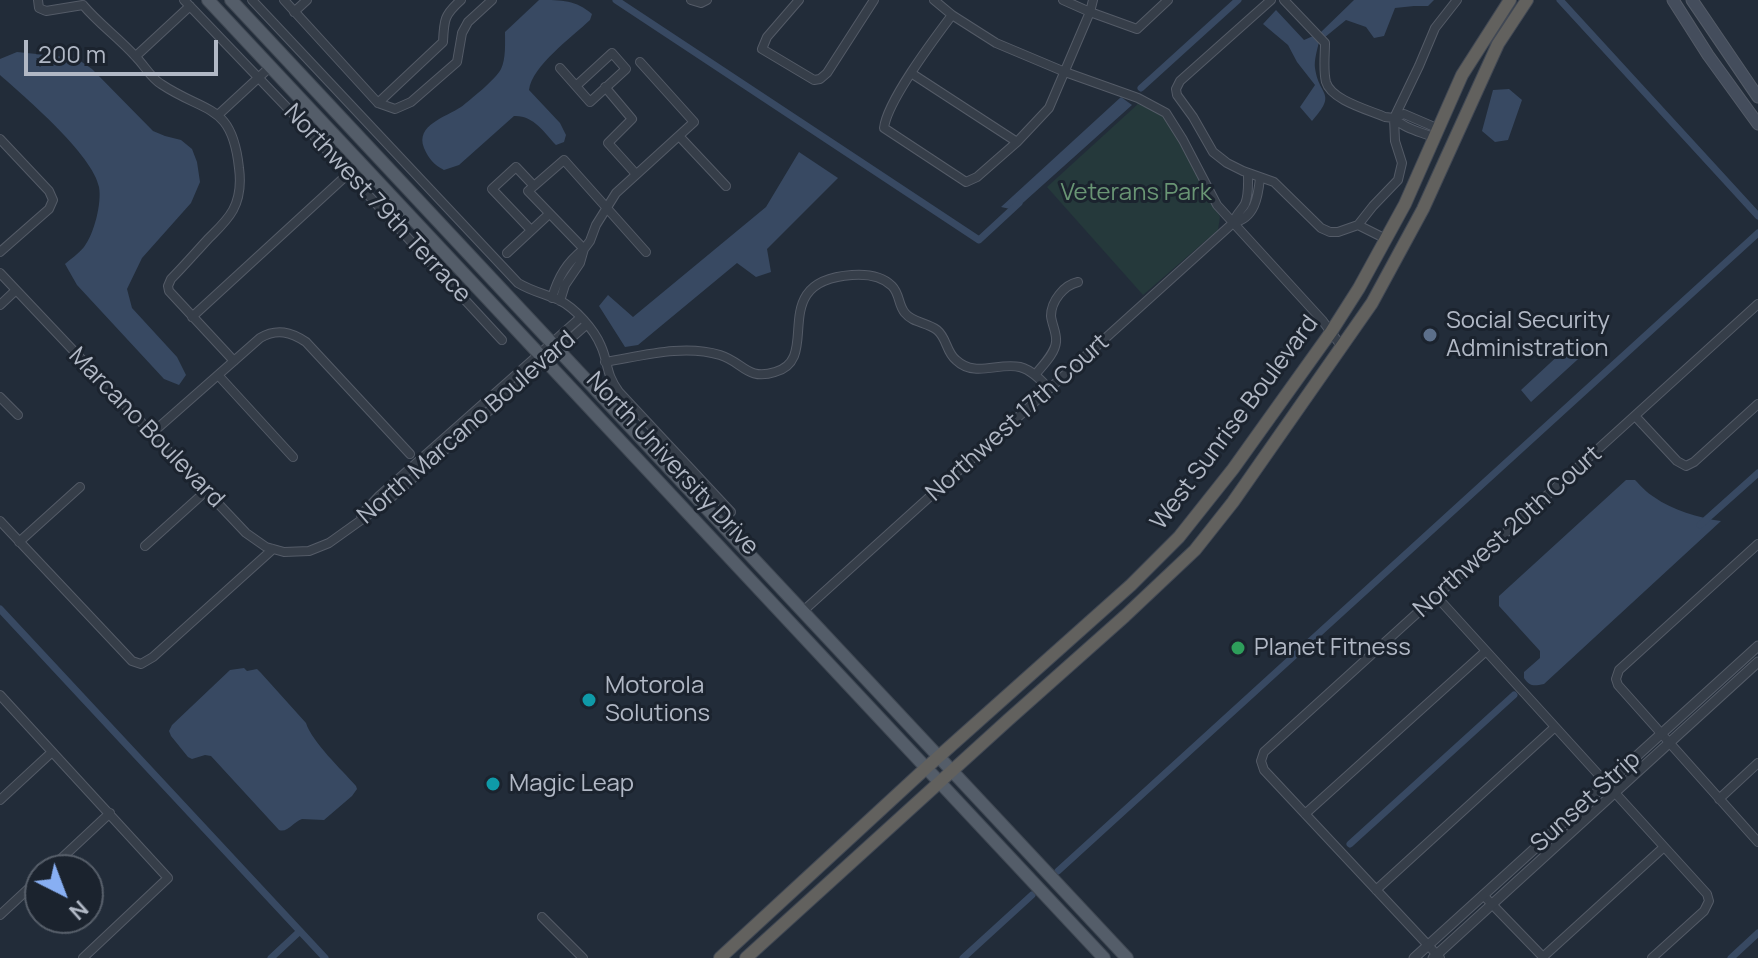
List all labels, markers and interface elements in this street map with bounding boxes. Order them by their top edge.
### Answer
scale bar [28,24,222,74]
text: 200 m [38,37,106,70]
street label: Northwest 79th Terrace [277,99,477,309]
park label: Veterans Park [1060,179,1212,207]
place label: Social Security Administration [1446,307,1610,363]
street label: West Sunrise Boulevard [1145,310,1325,536]
street label: North Marcano Boulevard [352,326,582,530]
marker: Social Security Administration [1421,326,1439,344]
street label: Northwest 17th Court [921,328,1115,508]
street label: Marcano Boulevard [62,342,230,514]
street label: North University Drive [580,367,764,561]
street label: Northwest 20th Court [1408,440,1608,624]
place label: Planet Fitness [1254,634,1411,662]
marker: Planet Fitness [1229,639,1247,657]
place label: Motorola Solutions [605,672,710,728]
marker: Motorola Solutions [580,691,598,709]
street label: Sunset Strip [1525,745,1647,859]
place label: Magic Leap [509,770,634,798]
marker: Magic Leap [484,775,502,793]
north arrow [24,854,104,934]
text: N [63,894,95,927]

